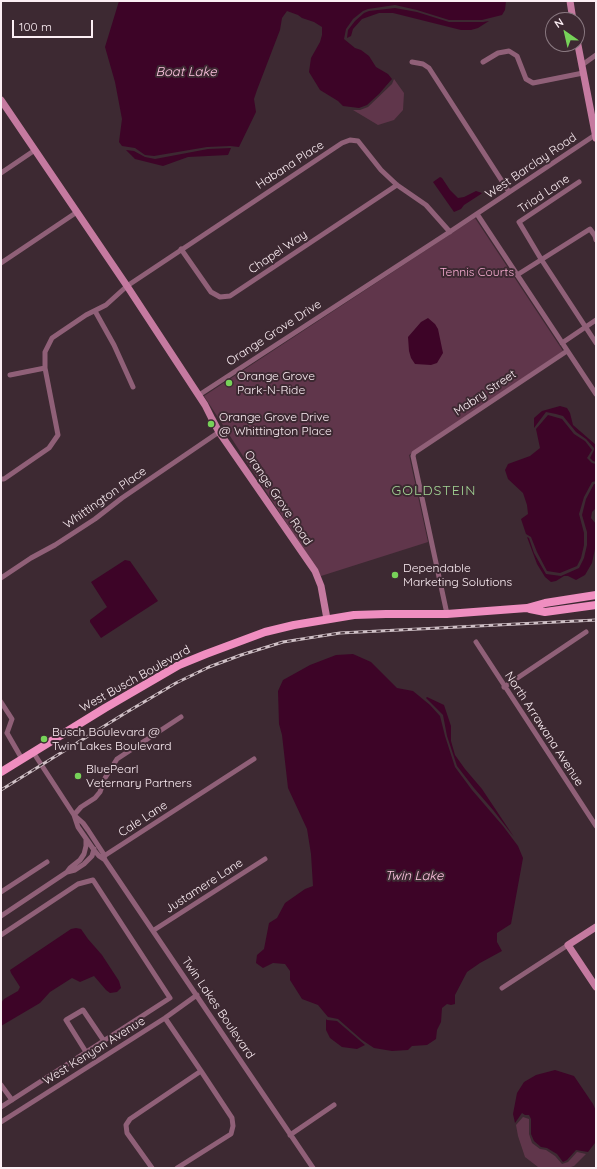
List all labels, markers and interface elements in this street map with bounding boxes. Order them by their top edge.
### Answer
scale bar [14,12,95,38]
north arrow [545,12,585,52]
text: N [552,15,566,31]
text: 100 m [19,19,52,34]
water label: Boat Lake [156,64,216,80]
street label: West Barclay Road [483,130,579,202]
street label: Habana Place [253,138,327,192]
street label: Triad Lane [516,172,572,216]
street label: Chapel Way [246,227,310,277]
park label: Tennis Courts [440,265,514,279]
street label: Orange Grove Drive [224,297,324,369]
street label: Mabry Street [451,367,519,419]
place label: Orange Grove Park-N-Ride [237,369,315,397]
marker: Orange Grove Park-N-Ride [224,378,234,388]
place label: Orange Grove Drive @ Whittington Place [219,410,332,438]
marker: Orange Grove Drive @ Whittington Place [206,419,216,429]
street label: Orange Grove Road [241,448,315,548]
street label: Whittington Place [61,464,149,532]
district label: GOLDSTEIN [392,483,476,499]
place label: Dependable Marketing Solutions [403,561,512,589]
marker: Dependable Marketing Solutions [390,570,400,580]
street label: West Busch Boulevard [77,643,193,715]
street label: North Arrawana Avenue [502,669,586,789]
place label: Busch Boulevard @ Twin Lakes Boulevard [52,725,172,753]
marker: Busch Boulevard @ Twin Lakes Boulevard [39,734,49,744]
place label: BluePearl Veternary Partners [86,762,192,790]
marker: BluePearl Veternary Partners [73,771,83,781]
street label: Cale Lane [116,798,170,840]
street label: Justamere Lane [162,855,246,917]
water label: Twin Lake [385,868,443,884]
street label: Twin Lakes Boulevard [179,954,257,1062]
street label: West Kenyon Avenue [40,1014,148,1088]

